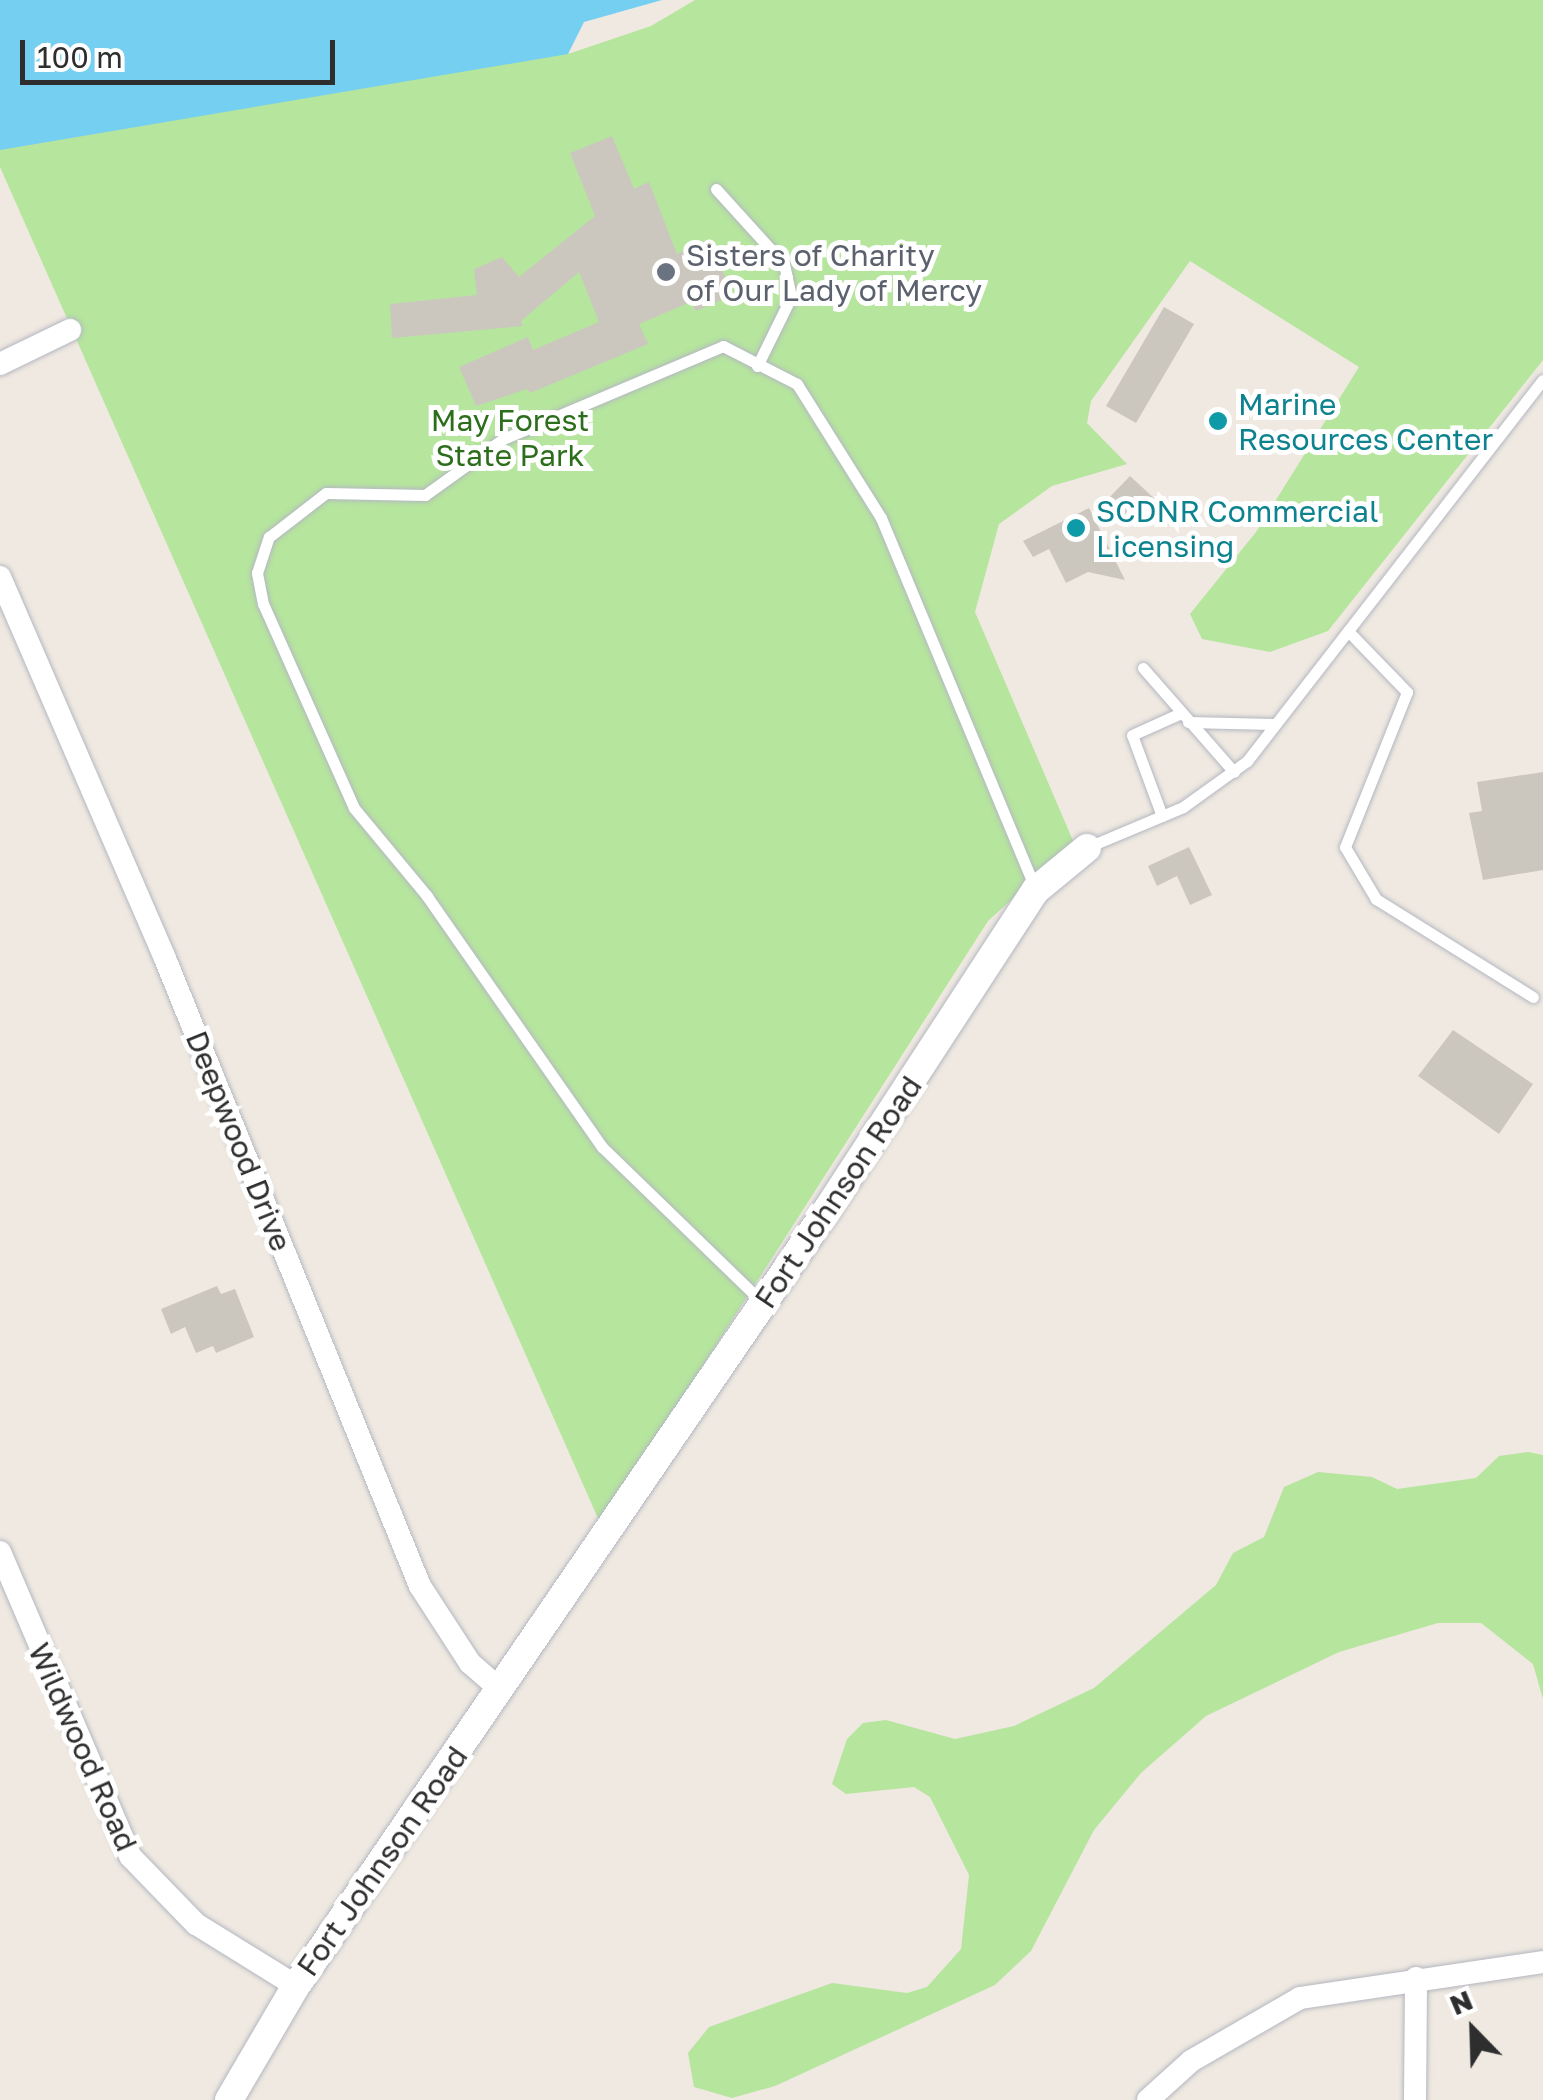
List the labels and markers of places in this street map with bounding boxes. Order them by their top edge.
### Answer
place label: Sisters of Charity of Our Lady of Mercy [686,237,982,308]
marker: Sisters of Charity of Our Lady of Mercy [655,261,677,283]
place label: Marine Resources Center [1238,386,1493,456]
marker: Marine Resources Center [1207,410,1229,432]
place label: SCDNR Commercial Licensing [1096,493,1379,564]
marker: SCDNR Commercial Licensing [1065,517,1087,539]

